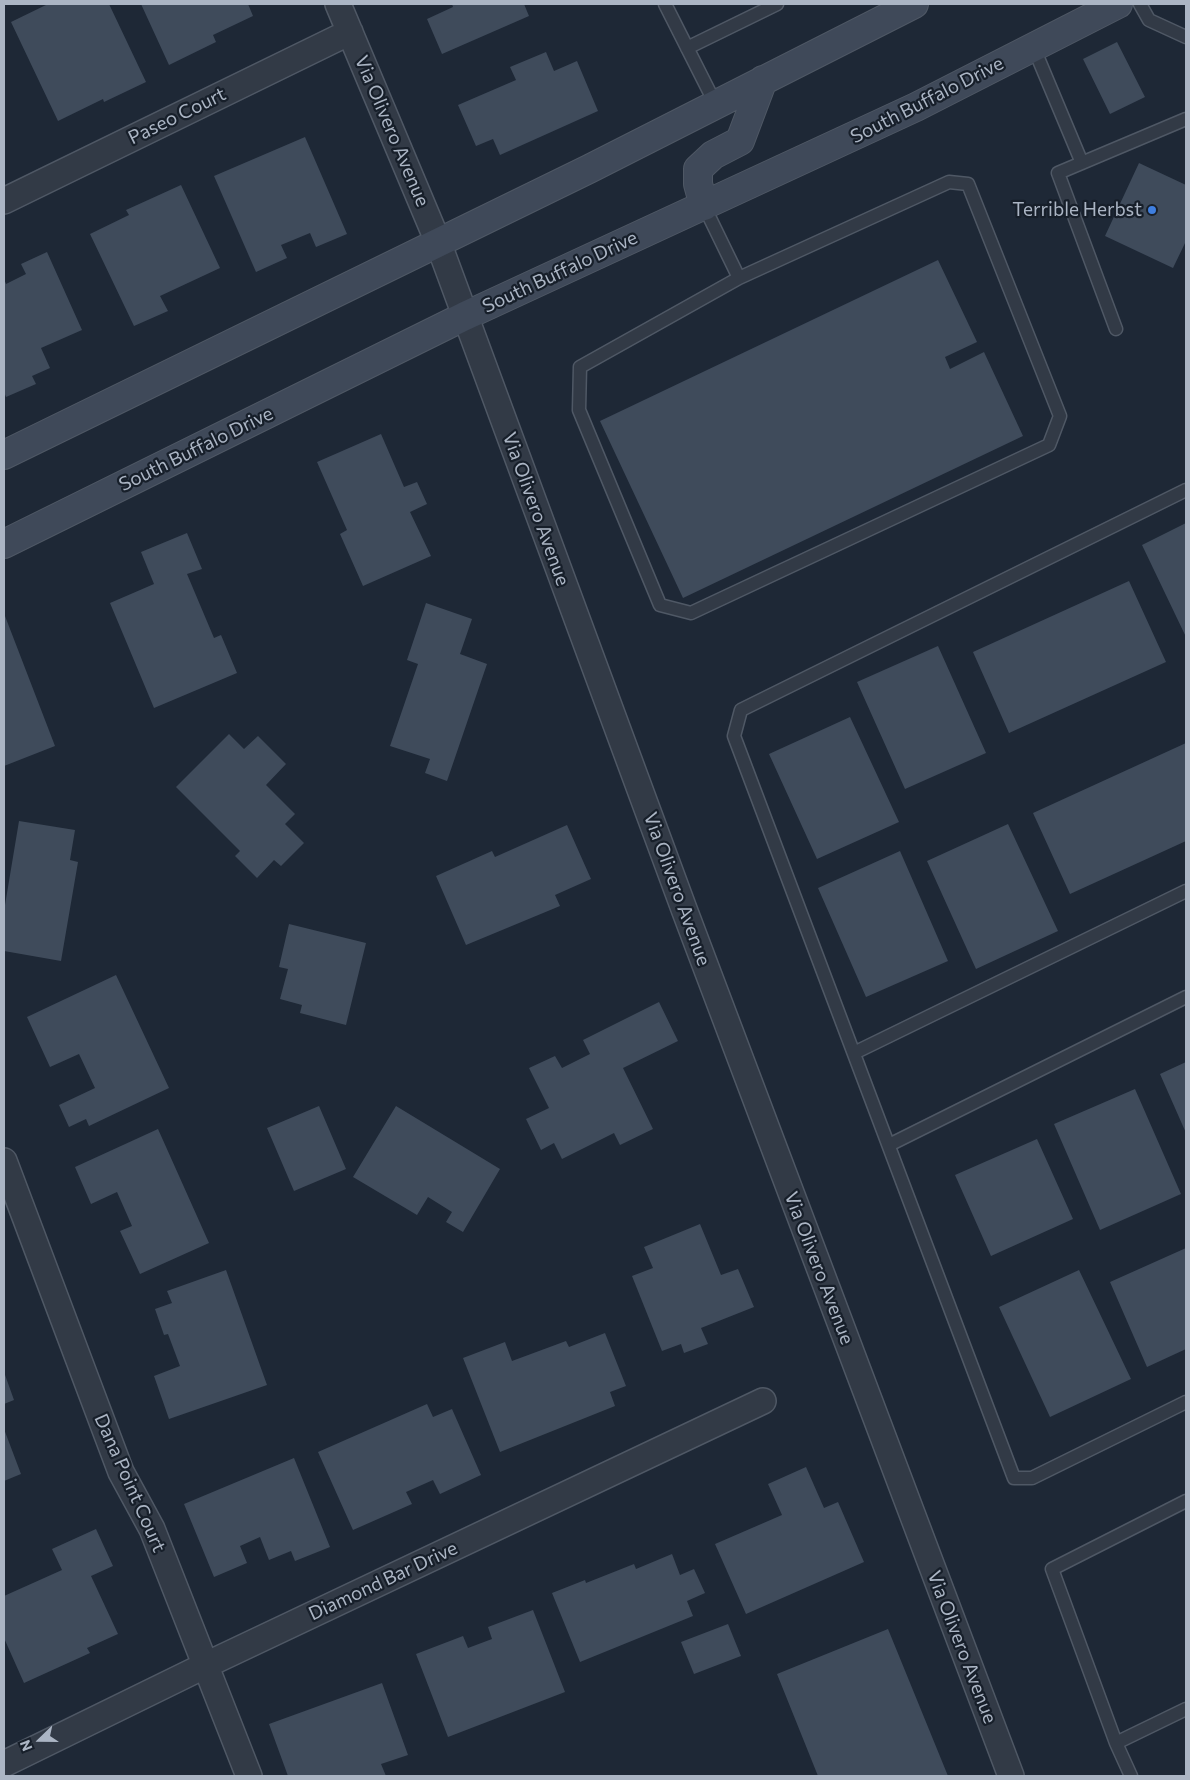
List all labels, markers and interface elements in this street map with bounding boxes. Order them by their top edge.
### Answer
street label: Via Olivero Avenue [350,52,434,210]
street label: South Buffalo Drive [847,52,1007,148]
street label: Paseo Court [124,83,230,149]
place label: Terrible Herbst [1012,199,1142,221]
marker: Terrible Herbst [1146,204,1158,216]
street label: South Buffalo Drive [479,226,641,318]
street label: South Buffalo Drive [115,402,277,496]
street label: Via Olivero Avenue [498,429,574,589]
street label: Via Olivero Avenue [639,809,715,969]
street label: Via Olivero Avenue [779,1188,859,1348]
street label: Dana Point Court [89,1410,171,1556]
street label: Diamond Bar Drive [305,1537,461,1625]
street label: Via Olivero Avenue [922,1567,1002,1727]
north arrow [15,1715,65,1765]
text: N [16,1738,35,1754]

